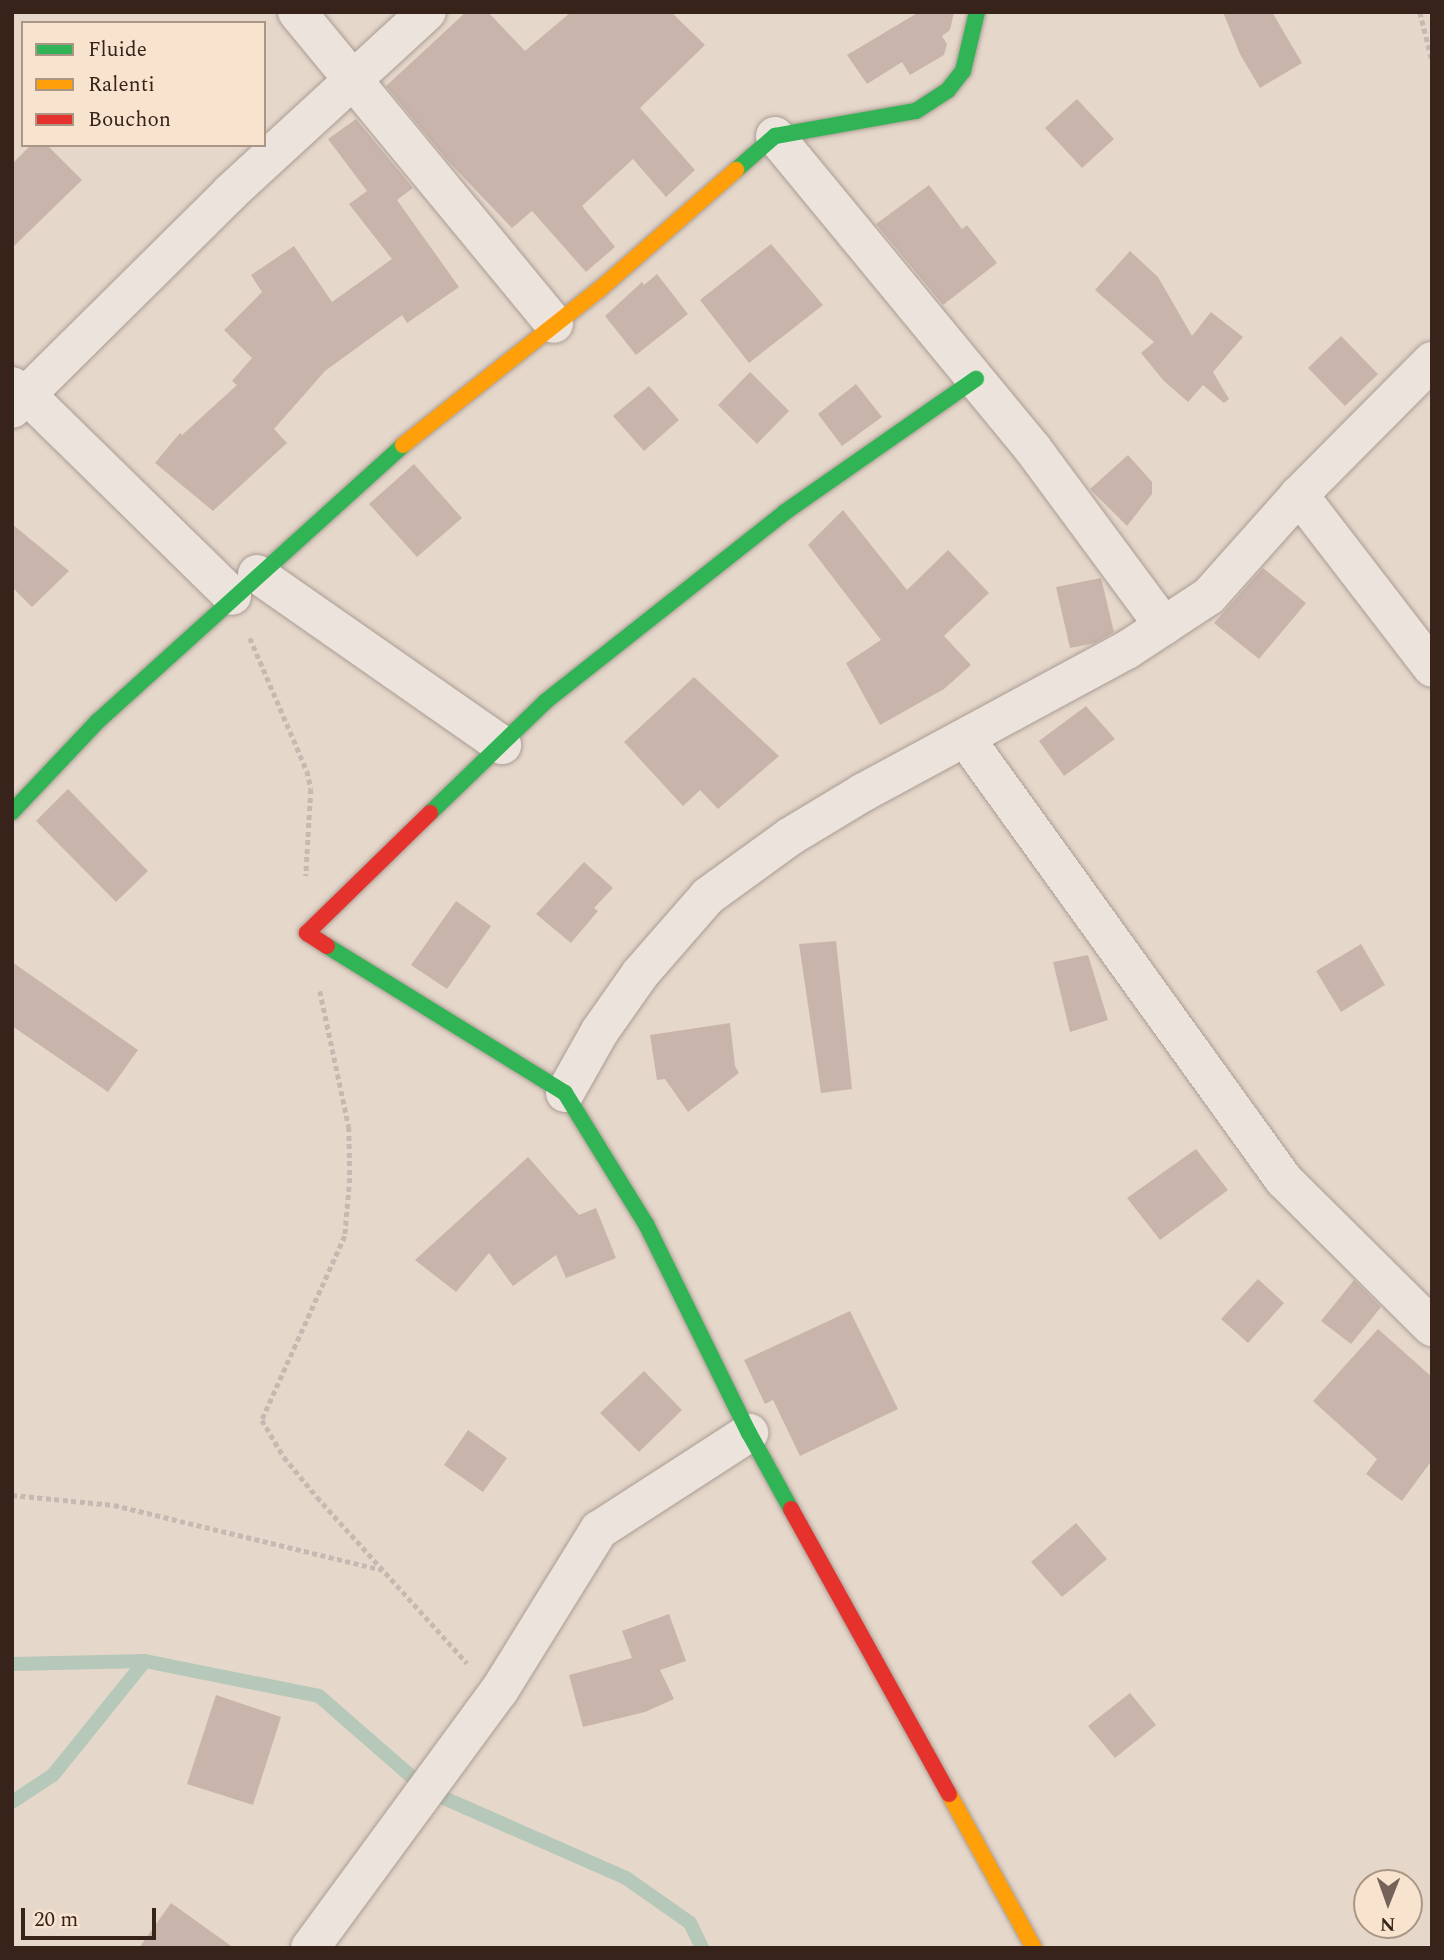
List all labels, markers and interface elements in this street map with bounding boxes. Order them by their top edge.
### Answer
legend [21,21,266,147]
text: Fluide [88,34,147,66]
text: Ralenti [88,69,155,101]
text: Bouchon [88,104,171,136]
north arrow [1353,1869,1423,1939]
scale bar [24,1894,159,1938]
text: 20 m [34,1904,78,1936]
text: N [1380,1909,1396,1938]

